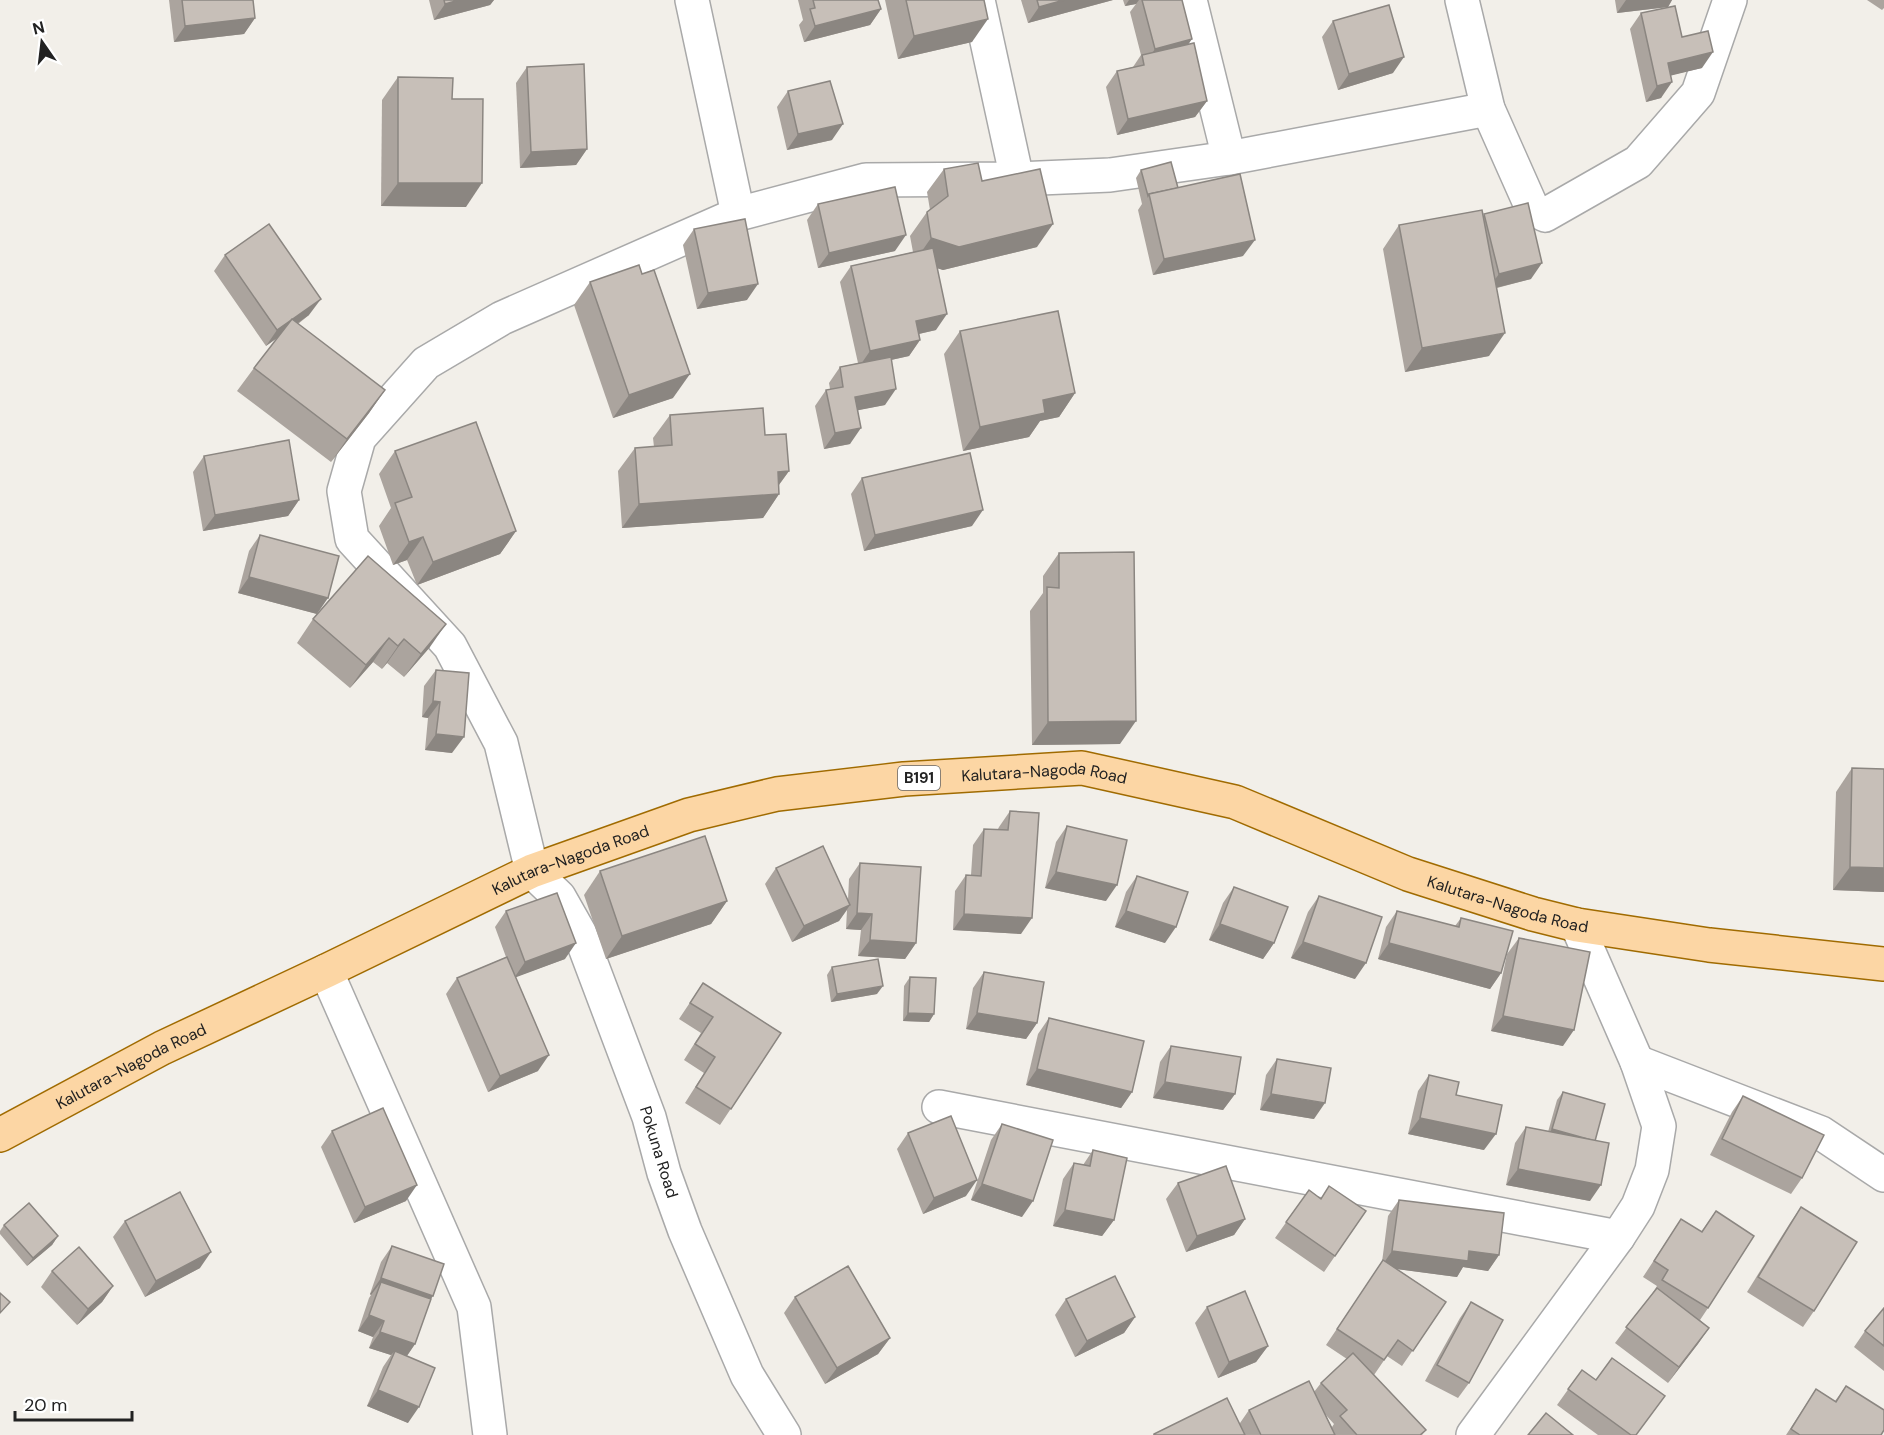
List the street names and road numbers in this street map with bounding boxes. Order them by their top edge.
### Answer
street label: Kalutara-Nagoda Road [961,757,1129,788]
road number: B191 [898,766,940,790]
street label: Kalutara-Nagoda Road [488,820,652,899]
street label: Kalutara-Nagoda Road [1425,870,1590,937]
street label: Kalutara-Nagoda Road [52,1018,210,1114]
street label: Pokuna Road [635,1104,683,1200]

